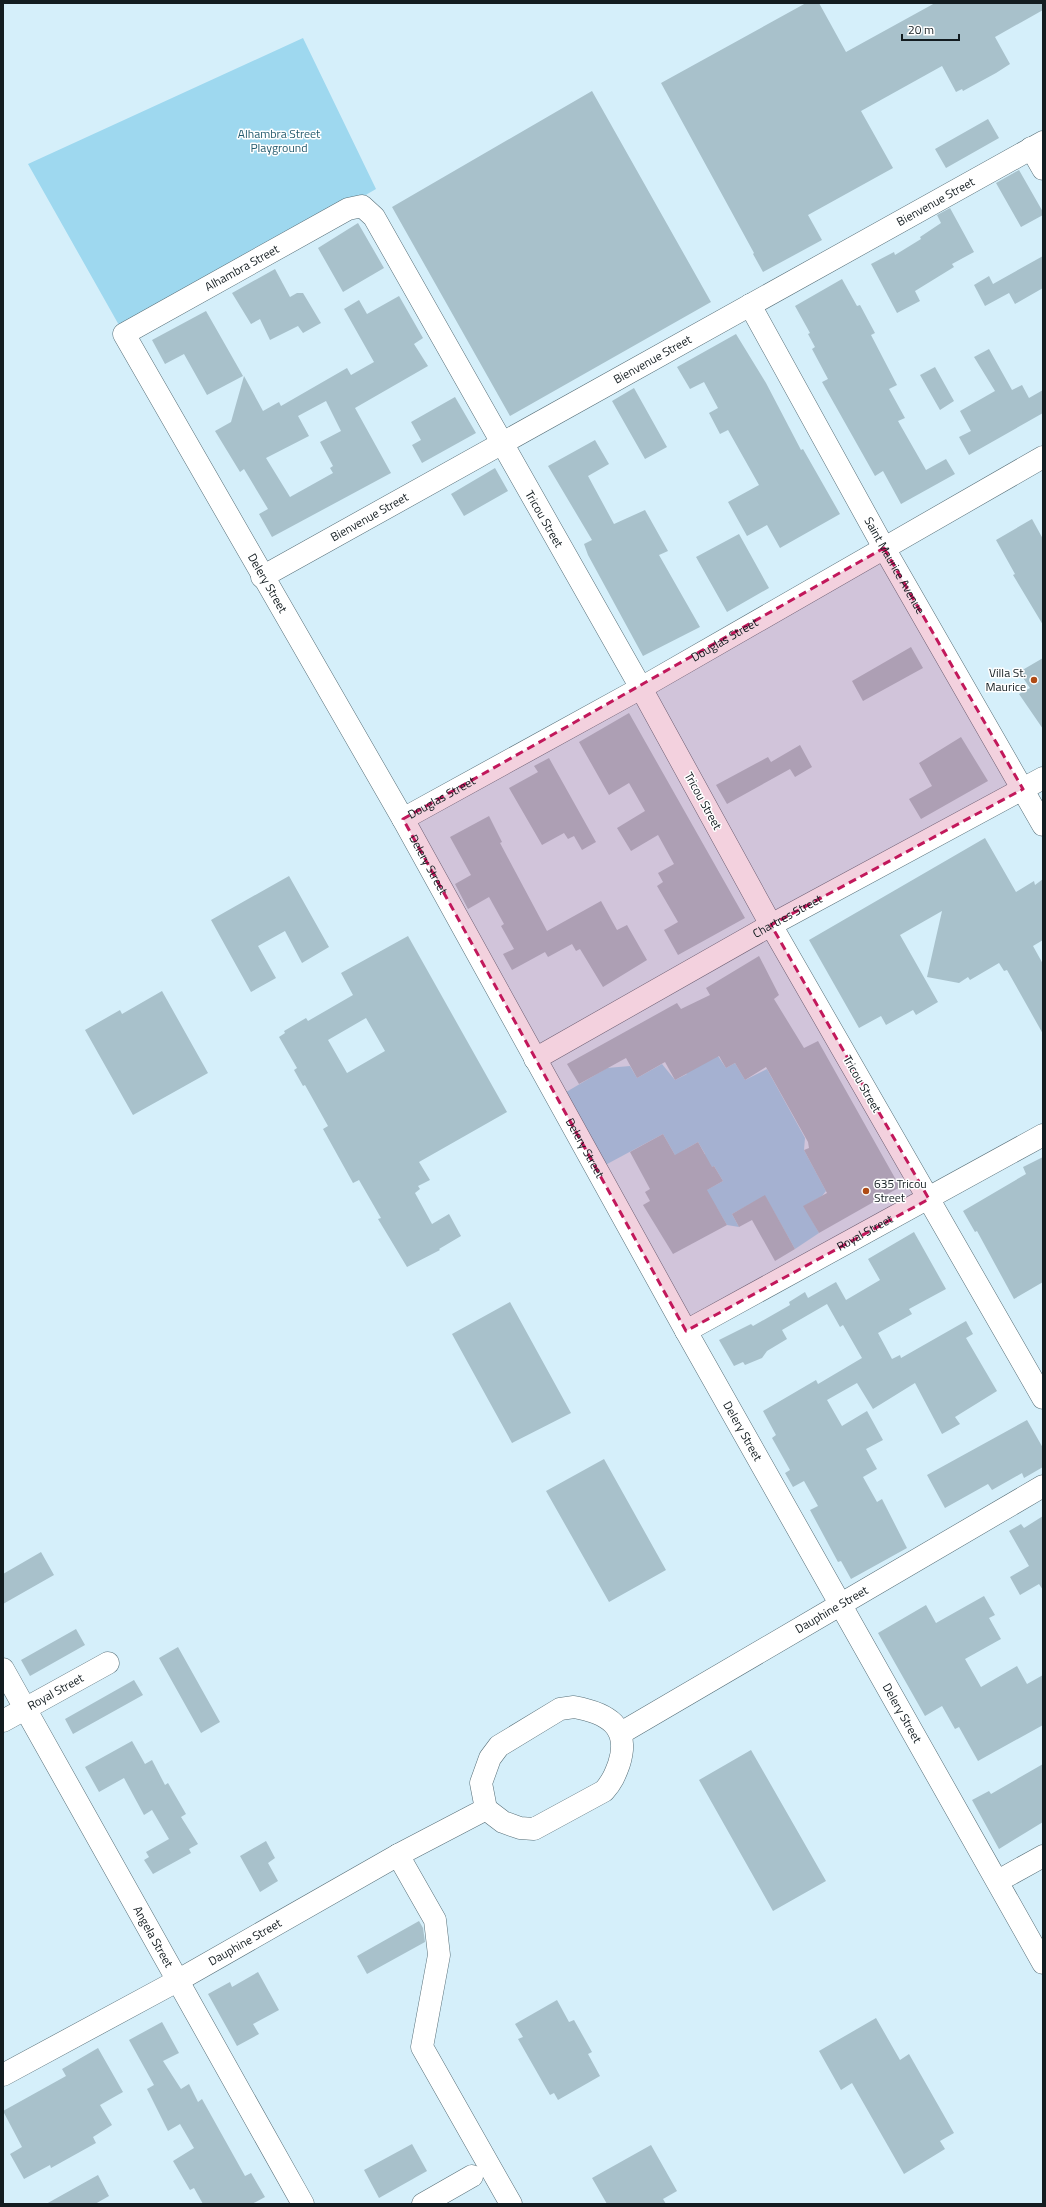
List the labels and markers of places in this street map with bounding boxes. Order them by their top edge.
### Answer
place label: Villa St. Maurice [986,663,1026,696]
marker: Villa St. Maurice [1029,675,1039,685]
place label: 635 Tricou Street [874,1174,927,1207]
marker: 635 Tricou Street [861,1186,871,1196]

